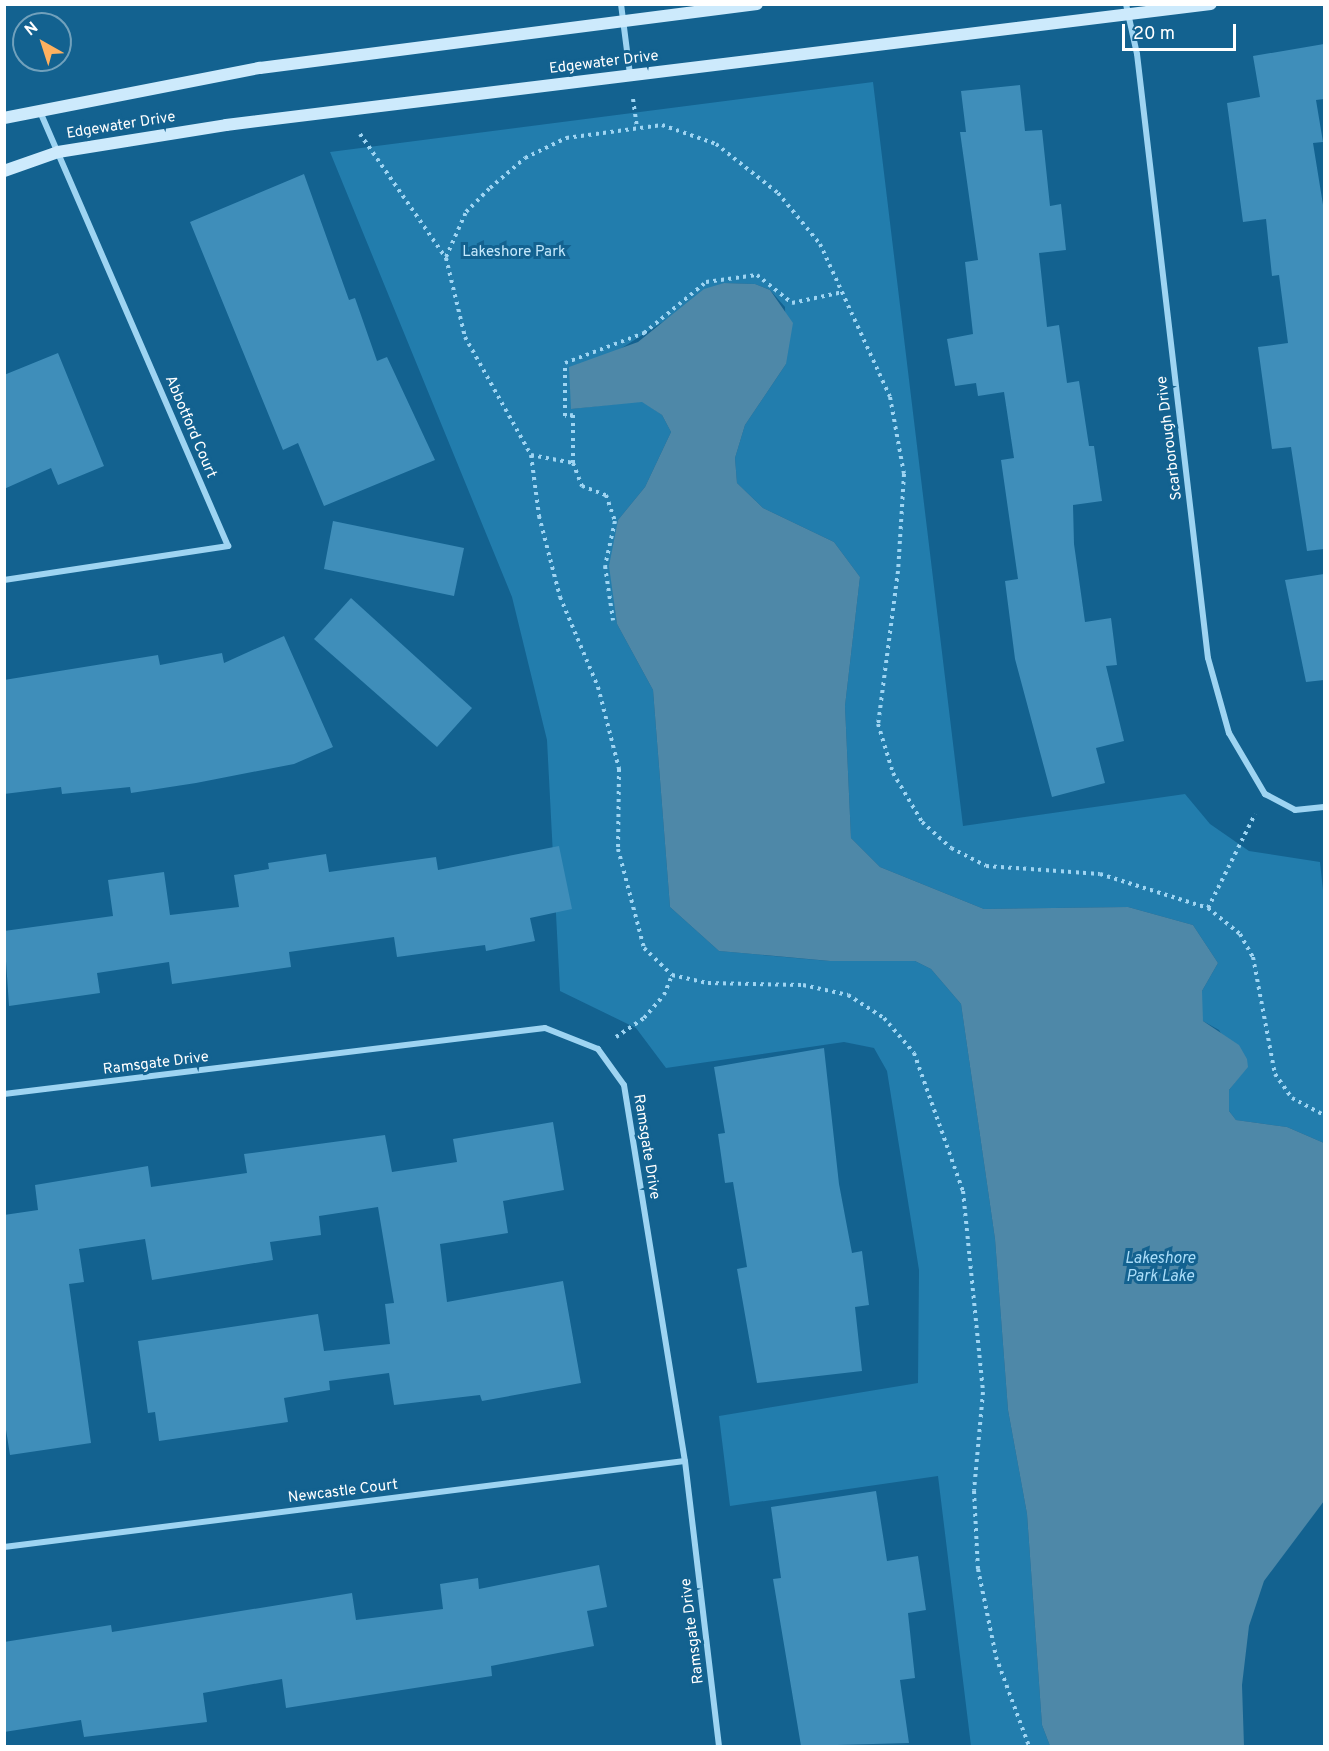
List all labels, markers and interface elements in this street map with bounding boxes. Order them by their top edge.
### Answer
north arrow [12,12,72,72]
scale bar [1125,12,1239,50]
text: N [21,18,43,41]
text: 20 m [1133,23,1175,46]
street label: Edgewater Drive [548,47,660,79]
street label: Edgewater Drive [65,109,177,143]
park label: Lakeshore Park [462,244,566,262]
street label: Abbotford Court [160,373,220,481]
street label: Scarborough Drive [1153,375,1187,501]
street label: Ramsgate Drive [102,1049,210,1079]
street label: Ramsgate Drive [629,1093,663,1201]
water label: Lakeshore Park Lake [1125,1249,1195,1287]
street label: Newcastle Court [287,1476,399,1508]
street label: Ramsgate Drive [678,1577,708,1685]

